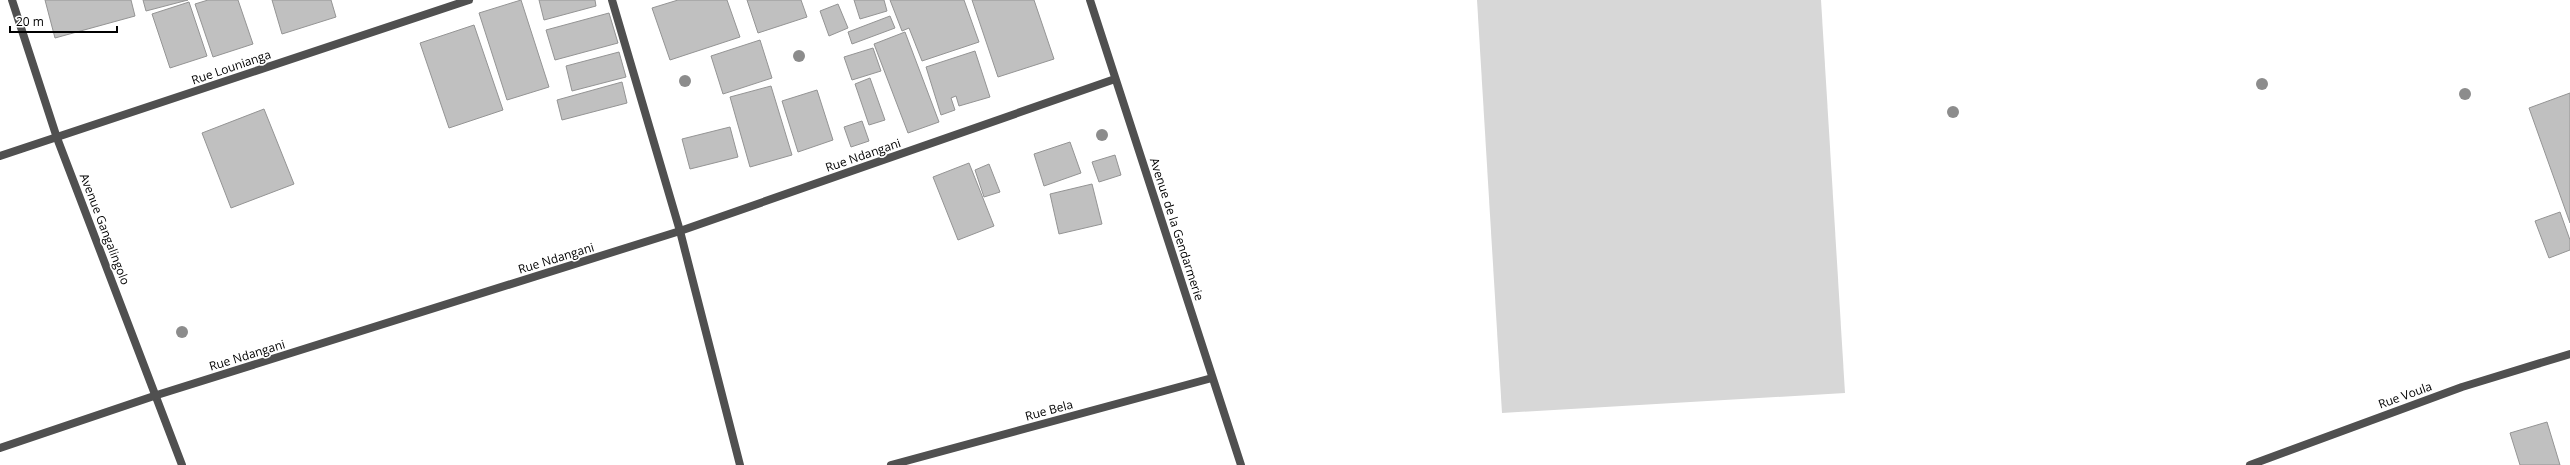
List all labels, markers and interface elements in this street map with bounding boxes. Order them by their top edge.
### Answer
scale bar [10,8,117,34]
text: 20 m [16,13,44,30]
street label: Rue Lounianga [189,45,273,89]
street label: Rue Ndangani [823,134,903,176]
street label: Avenue de la Gendarmerie [1146,155,1208,303]
street label: Avenue Gangalingolo [76,171,134,287]
street label: Rue Ndangani [516,238,596,278]
street label: Rue Ndangani [207,335,287,375]
street label: Rue Voula [2376,377,2434,413]
street label: Rue Bela [1023,395,1075,425]

